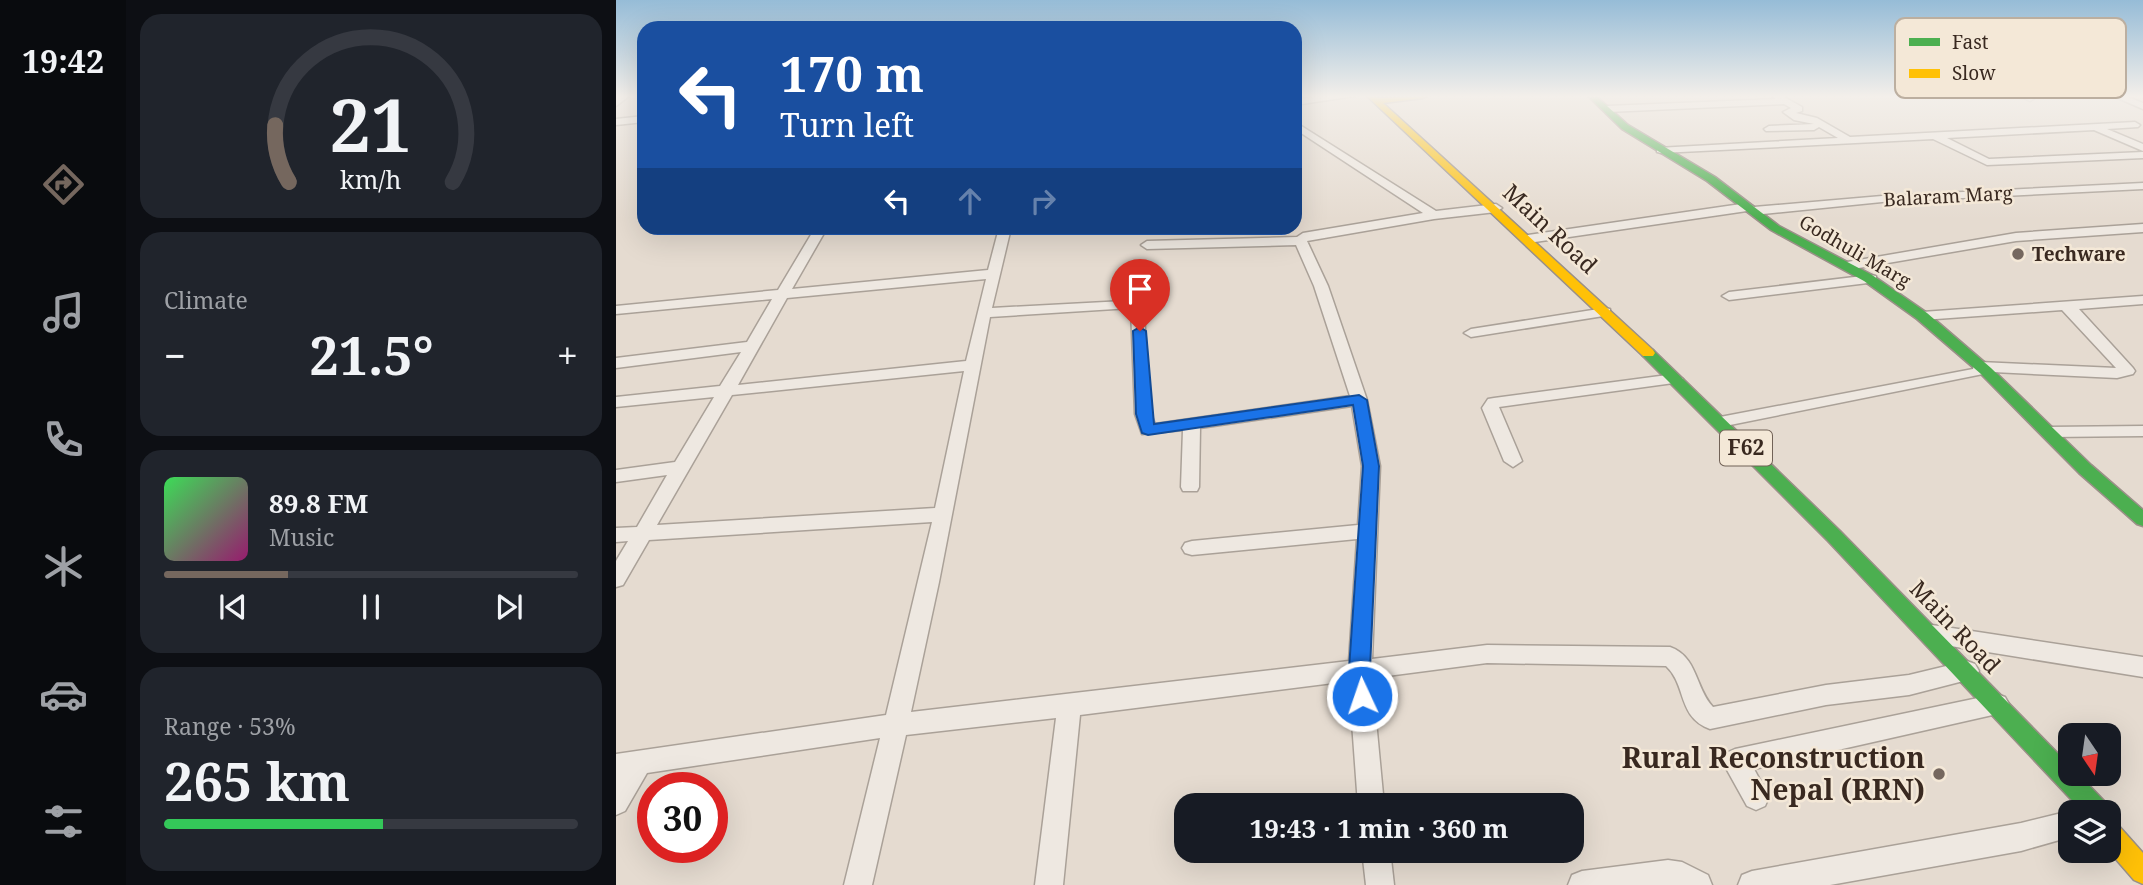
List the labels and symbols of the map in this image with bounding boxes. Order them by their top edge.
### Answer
legend [1895,18,2126,98]
text: Fast [1952,29,1989,55]
text: Slow [1952,60,1996,86]
street label: Main Road [1497,176,1605,280]
street label: Balaram Marg [1883,180,2013,212]
street label: Godhuli Marg [1794,209,1916,293]
place label: Techware [2032,241,2126,267]
marker: Techware [2010,246,2026,262]
pin [1110,259,1170,331]
road number: F62 [1720,430,1772,466]
street label: Main Road [1903,573,2008,680]
position arrow [1325,659,1399,733]
north arrow [2058,723,2121,786]
place label: Rural Reconstruction Nepal (RRN) [1622,738,1925,808]
marker: Rural Reconstruction Nepal (RRN) [1931,766,1947,782]
speed limit sign: 30 [637,772,728,863]

